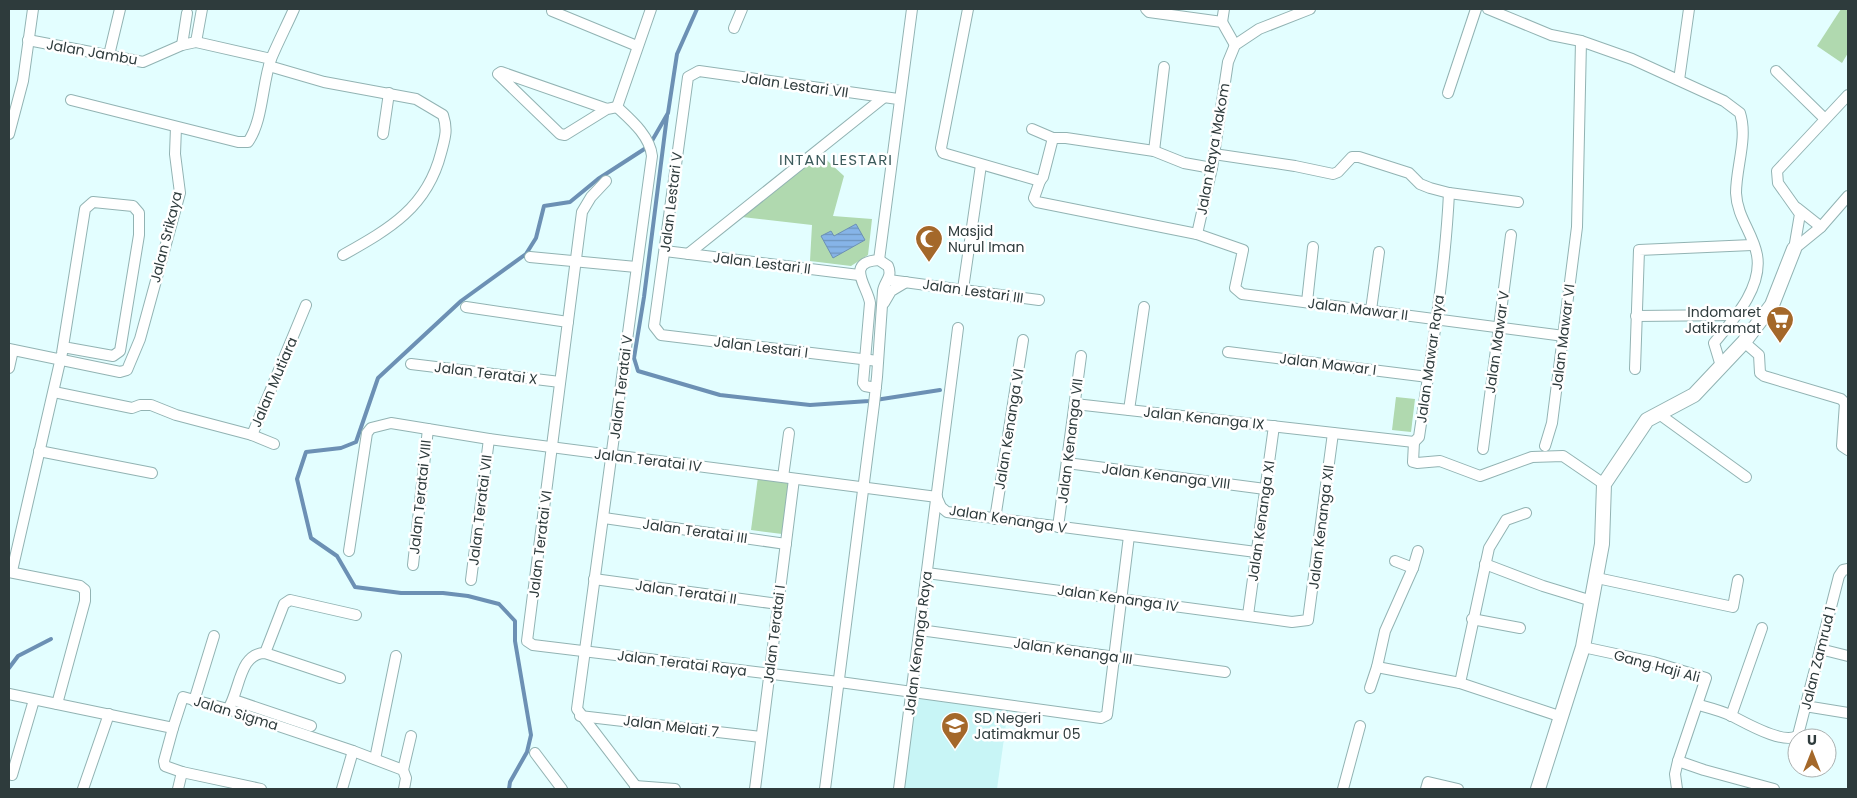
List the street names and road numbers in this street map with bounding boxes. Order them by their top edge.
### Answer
street label: Jalan Jambu [45,34,139,70]
street label: Jalan Lestari VII [740,68,850,102]
street label: Jalan Raya Makom [1192,81,1234,217]
street label: Jalan Lestari V [655,150,687,253]
street label: Jalan Srikaya [145,189,187,285]
street label: Jalan Lestari II [712,247,812,279]
street label: Jalan Lestari III [921,274,1025,308]
street label: Jalan Mawar VI [1547,283,1579,391]
street label: Jalan Mawar V [1480,289,1514,395]
street label: Jalan Mawar II [1307,293,1409,325]
street label: Jalan Mawar Raya [1411,294,1449,424]
street label: Jalan Lestari I [713,331,809,363]
street label: Jalan Teratai V [605,333,637,440]
street label: Jalan Mutiara [246,334,302,430]
street label: Jalan Mawar I [1278,348,1378,380]
street label: Jalan Teratai X [433,357,539,389]
street label: Jalan Kenanga VI [990,367,1028,491]
street label: Jalan Kenanga VII [1052,377,1088,505]
street label: Jalan Kenanga IX [1142,402,1266,434]
street label: Jalan Teratai VIII [404,439,436,555]
street label: Jalan Teratai IV [593,443,703,477]
street label: Jalan Teratai VII [463,453,497,567]
street label: Jalan Kenanga VIII [1101,458,1231,494]
street label: Jalan Kenanga XI [1243,459,1279,583]
street label: Jalan Kenanga XII [1303,464,1339,590]
street label: Jalan Teratai VI [523,489,557,599]
street label: Jalan Kenanga V [948,500,1069,538]
street label: Jalan Teratai III [641,514,749,548]
street label: Jalan Kenanga Raya [899,570,937,716]
street label: Jalan Teratai II [634,575,738,609]
street label: Jalan Kenanga IV [1056,580,1181,617]
street label: Jalan Teratai I [758,584,790,684]
street label: Jalan Zamrud 1 [1795,604,1841,712]
street label: Jalan Kenanga III [1012,633,1134,669]
street label: Jalan Teratai Raya [616,645,748,681]
street label: Gang Haji Ali [1612,645,1702,687]
street label: Jalan Sigma [191,691,281,735]
street label: Jalan Melati 7 [622,710,720,742]

